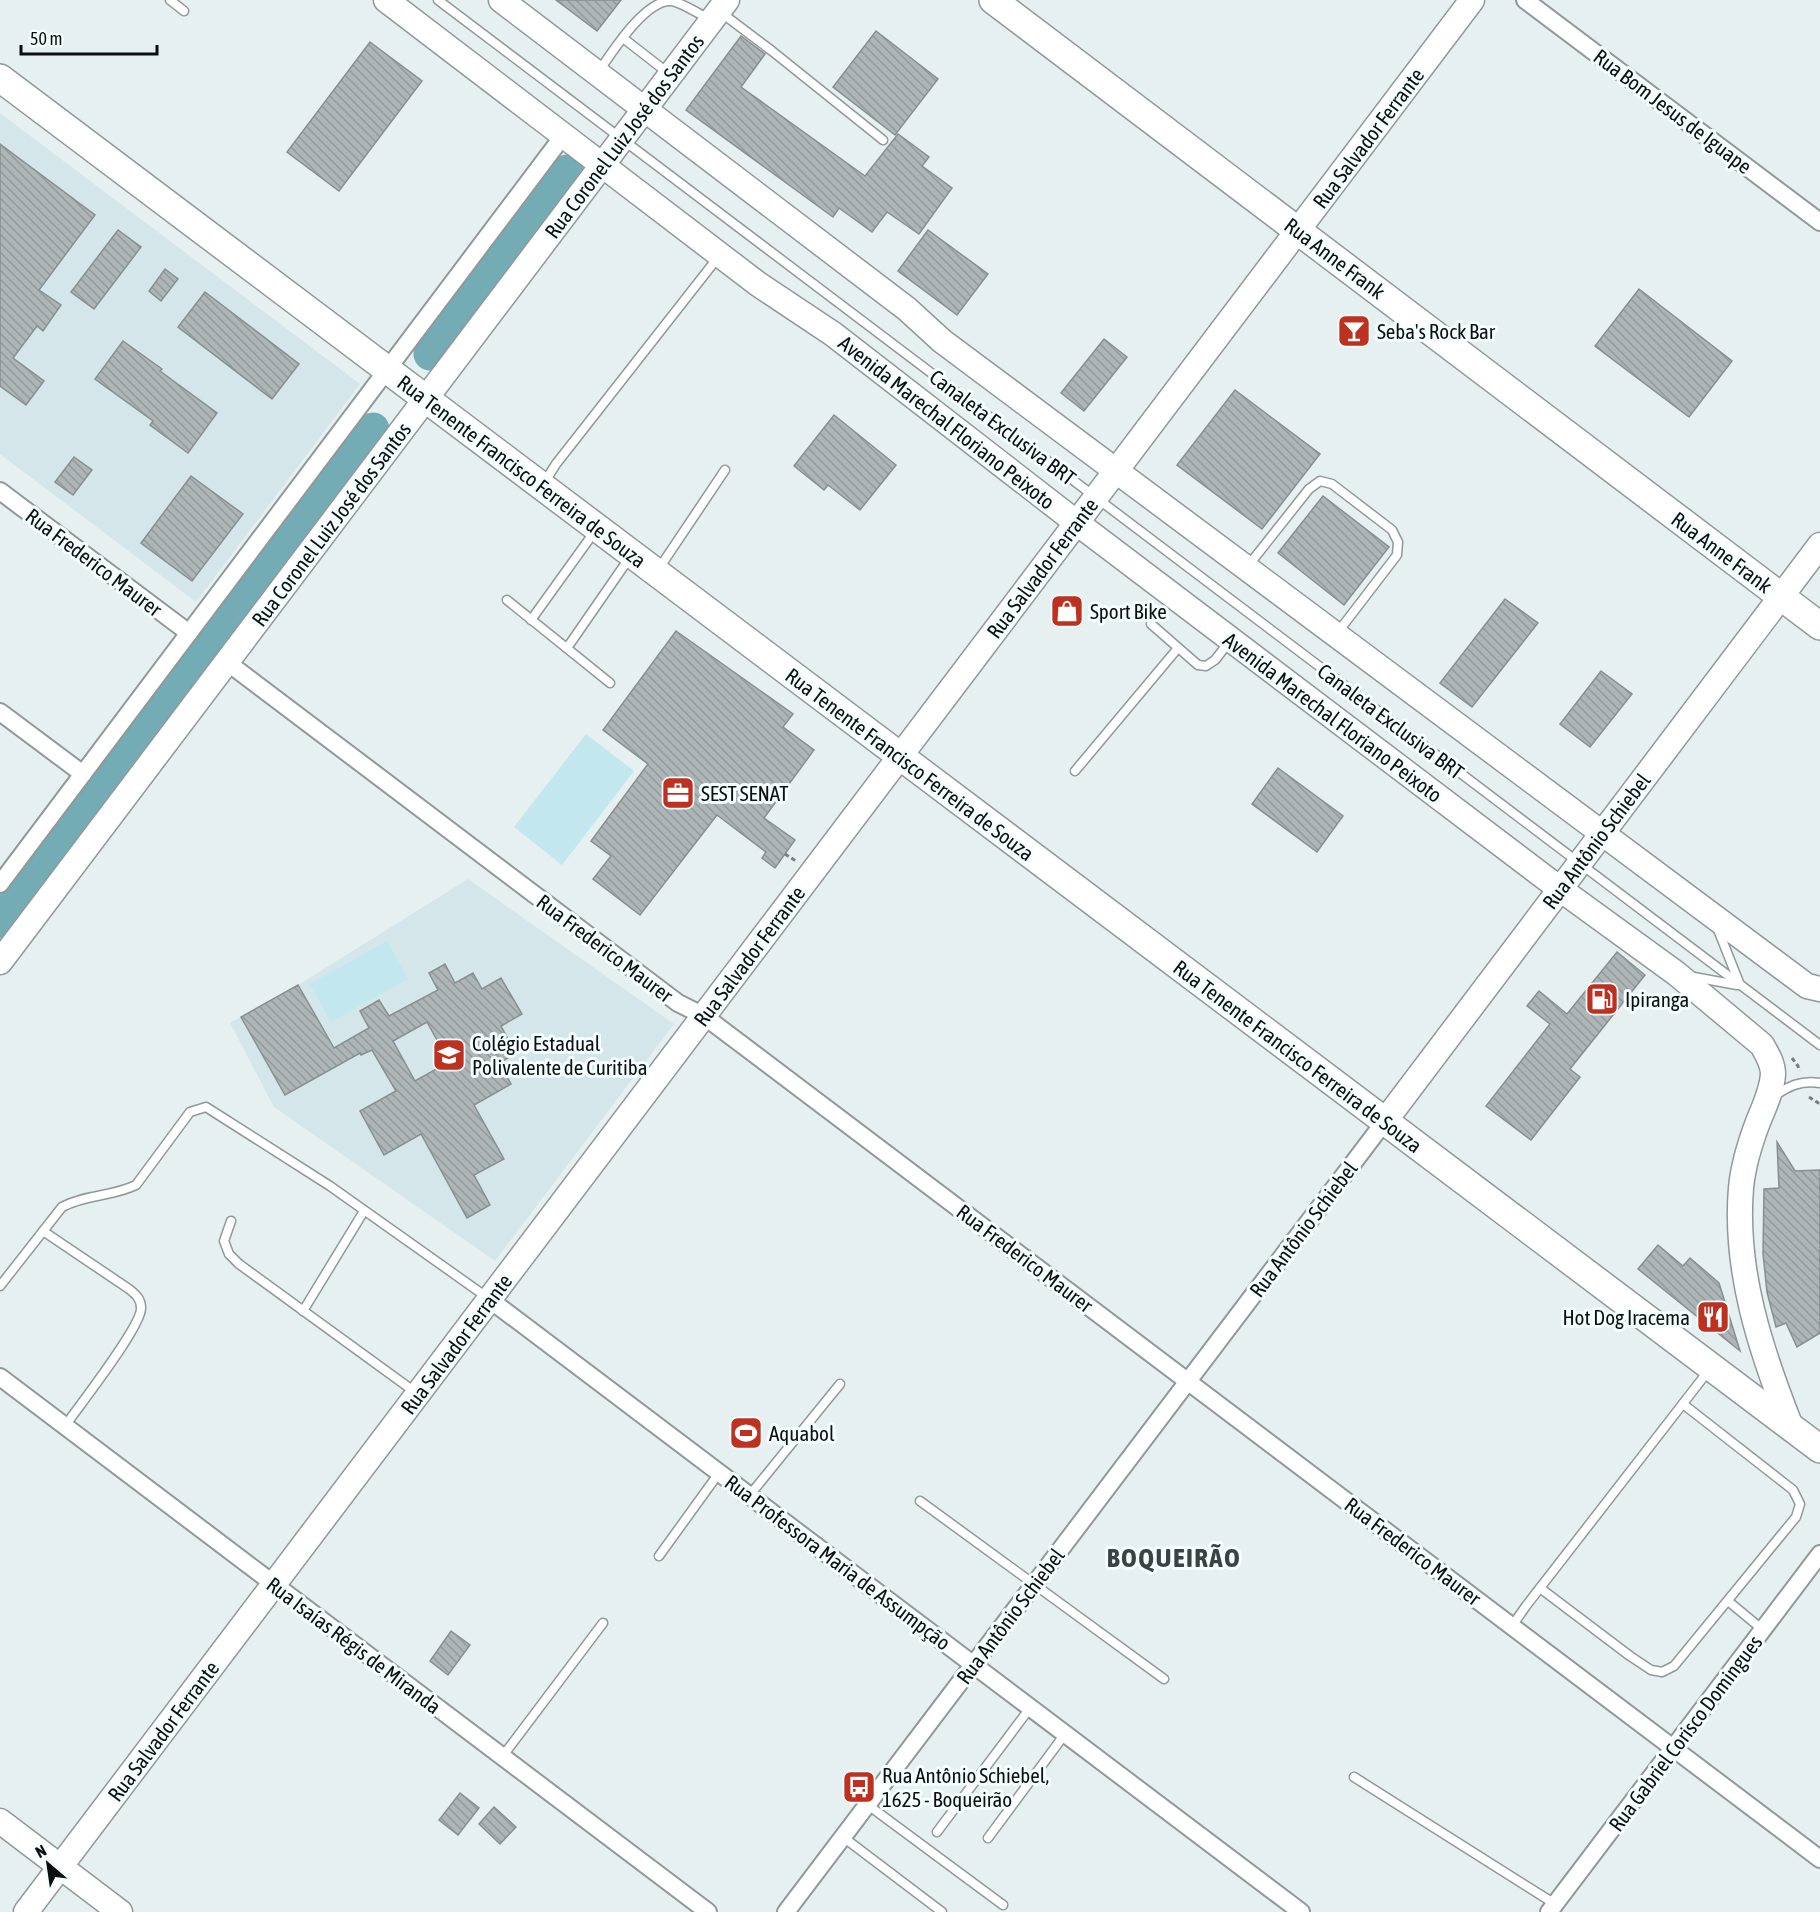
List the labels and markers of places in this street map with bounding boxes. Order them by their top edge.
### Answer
bar icon: Seba's Rock Bar [1336,313,1372,349]
place label: Seba's Rock Bar [1377,319,1496,343]
shop icon: Sport Bike [1049,593,1085,629]
place label: Sport Bike [1090,599,1167,623]
office icon: SEST SENAT [660,775,696,811]
place label: SEST SENAT [701,781,789,805]
fuel station icon: Ipiranga [1584,981,1620,1017]
place label: Ipiranga [1625,987,1689,1011]
place label: Colégio Estadual Polivalente de Curitiba [472,1031,647,1079]
school or university icon: Colégio Estadual Polivalente de Curitiba [431,1037,467,1073]
restaurant icon: Hot Dog Iracema [1695,1299,1731,1335]
place label: Hot Dog Iracema [1562,1305,1690,1329]
sports icon: Aquabol [728,1415,764,1451]
place label: Aquabol [769,1421,835,1445]
place label: Rua Antônio Schiebel, 1625 - Boqueirão [882,1763,1049,1811]
bus stop icon: Rua Antônio Schiebel, 1625 - Boqueirão [841,1769,877,1805]

